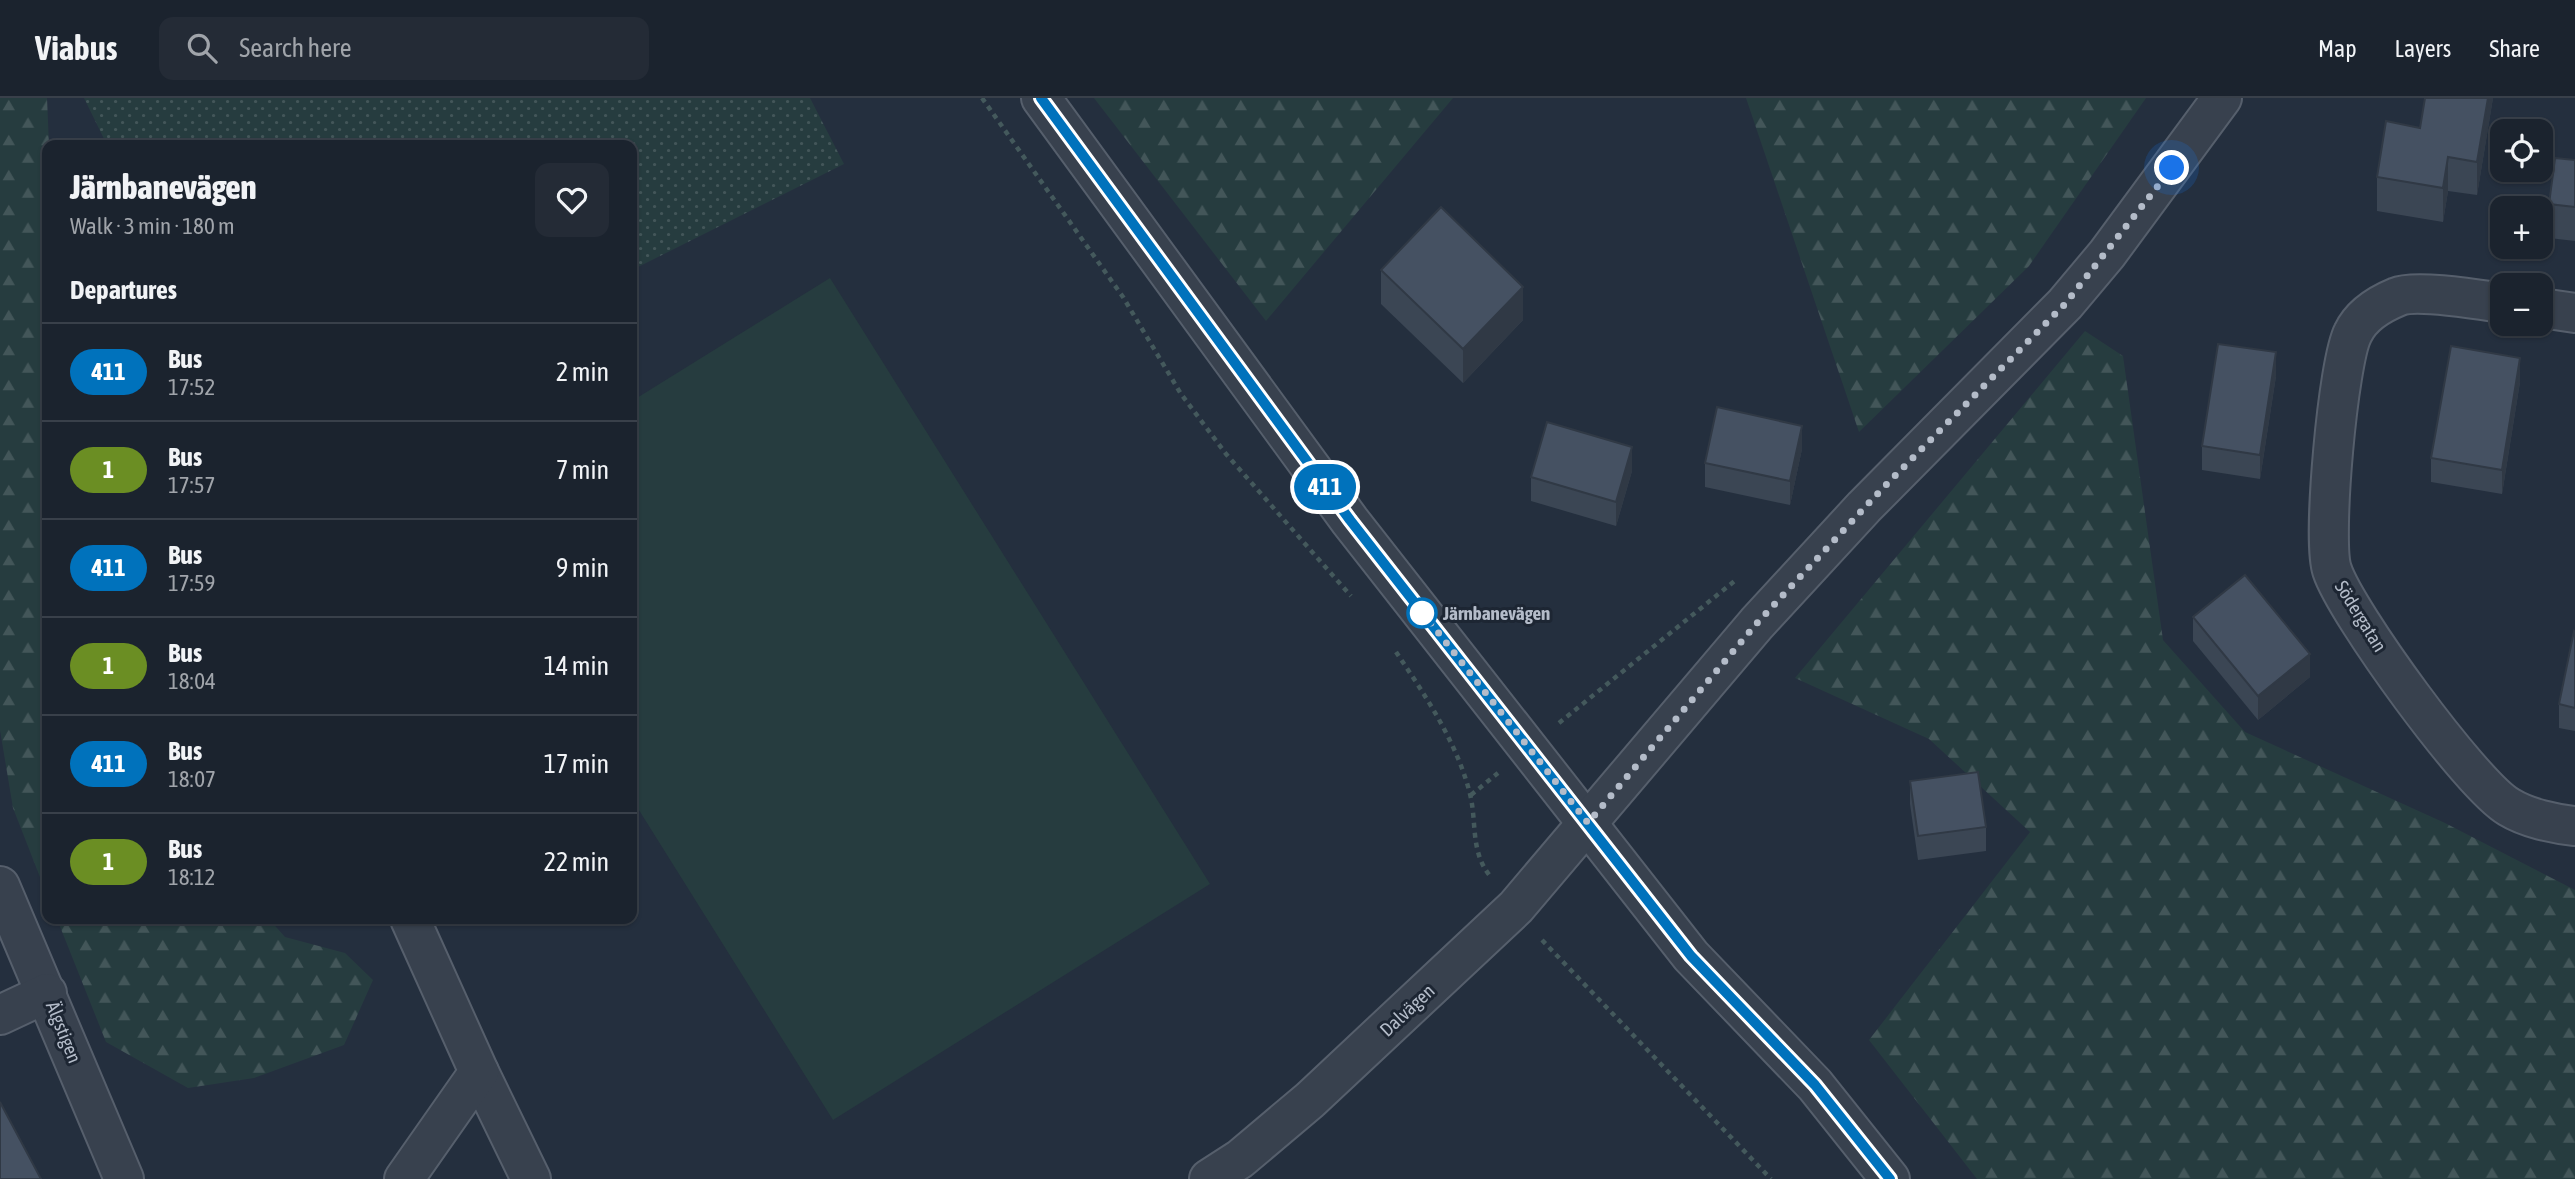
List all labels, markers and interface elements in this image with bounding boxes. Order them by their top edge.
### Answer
search box [159,17,649,80]
text: Viabus [35,29,117,67]
icon: search [183,29,221,67]
text: Search here [239,33,352,63]
text: Map [2318,35,2357,62]
text: Layers [2395,35,2451,62]
text: Share [2489,35,2540,62]
map controls [2490,119,2553,336]
button: locate [2490,119,2553,182]
your location [2154,150,2189,185]
button: heart [535,163,609,237]
text: Järnbanevägen [70,168,256,206]
button: + [2490,196,2553,259]
text: Walk · 3 min · 180 m [70,213,234,239]
button: − [2490,273,2553,336]
text: Departures [70,275,177,305]
text: Bus [168,344,202,374]
text: 2 min [556,357,609,387]
text: 411 [92,358,125,385]
text: 17:52 [168,374,215,400]
text: Bus [168,442,202,472]
text: 7 min [556,455,609,485]
text: 1 [103,456,114,483]
line badge: 411 [1285,464,1365,510]
text: 17:57 [168,472,215,498]
text: 411 [1308,473,1342,500]
text: Bus [168,540,202,570]
text: 9 min [556,553,609,583]
text: 411 [92,554,125,581]
text: 17:59 [168,570,215,596]
street label: Södergatan [2331,576,2391,656]
marker: Järnbanevägen [1407,598,1437,628]
place label: Järnbanevägen [1442,602,1550,624]
text: Bus [168,638,202,668]
text: 14 min [544,651,609,681]
text: 1 [103,652,114,679]
text: 18:04 [168,668,216,694]
text: Bus [168,736,202,766]
text: 17 min [544,749,609,779]
text: 411 [92,750,125,777]
text: 18:07 [168,766,216,792]
text: Bus [168,834,202,864]
text: 22 min [544,847,609,877]
text: 1 [103,848,114,875]
text: 18:12 [168,864,215,890]
street label: Dalvägen [1375,979,1439,1041]
street label: Älgstigen [42,998,86,1066]

